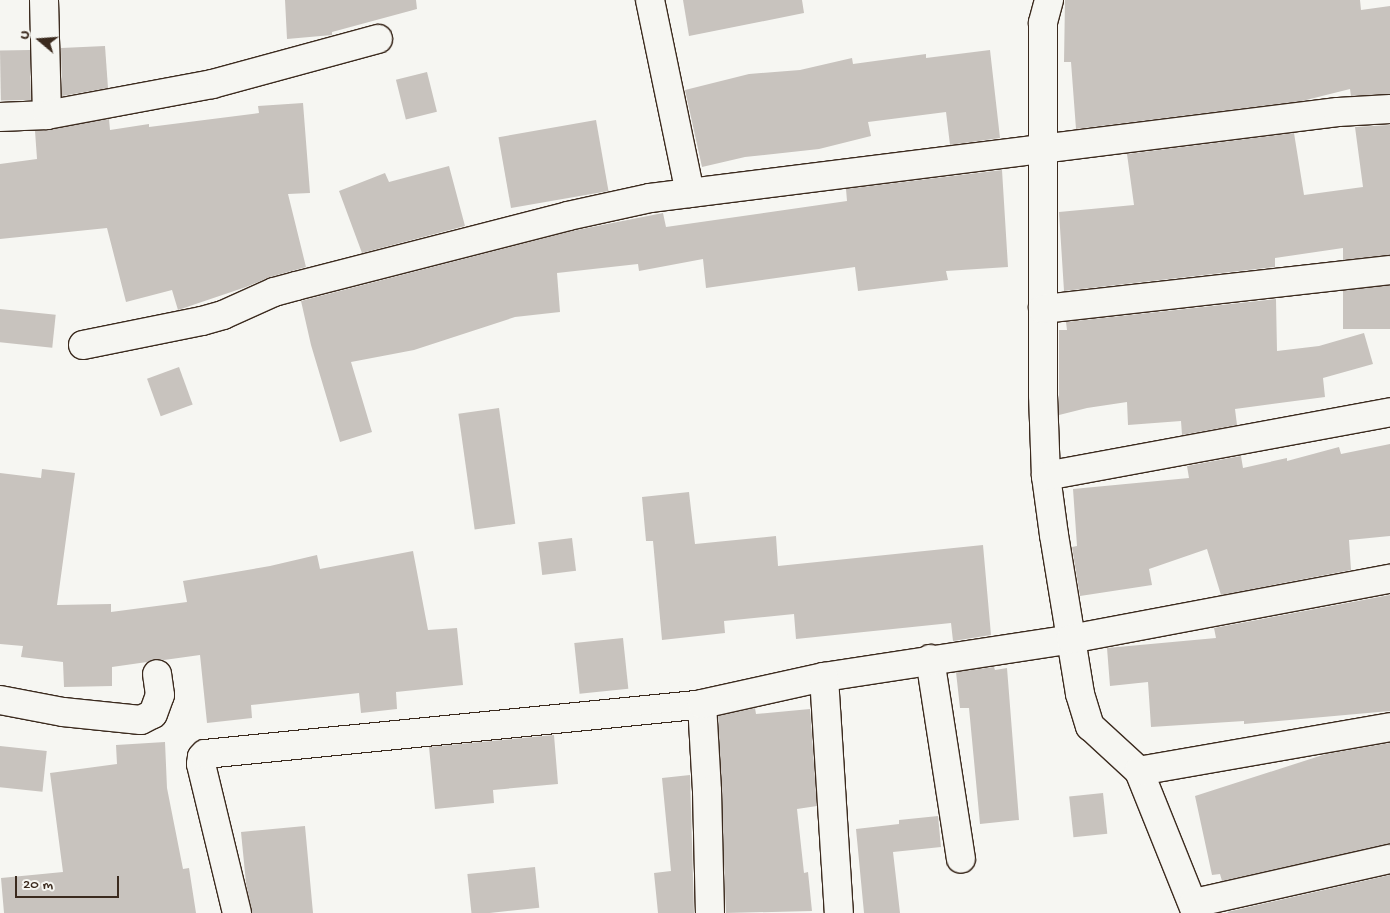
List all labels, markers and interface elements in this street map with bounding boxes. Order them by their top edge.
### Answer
north arrow [15,15,65,65]
text: U [16,29,35,42]
scale bar [18,866,121,898]
text: 20 m [23,876,53,894]

